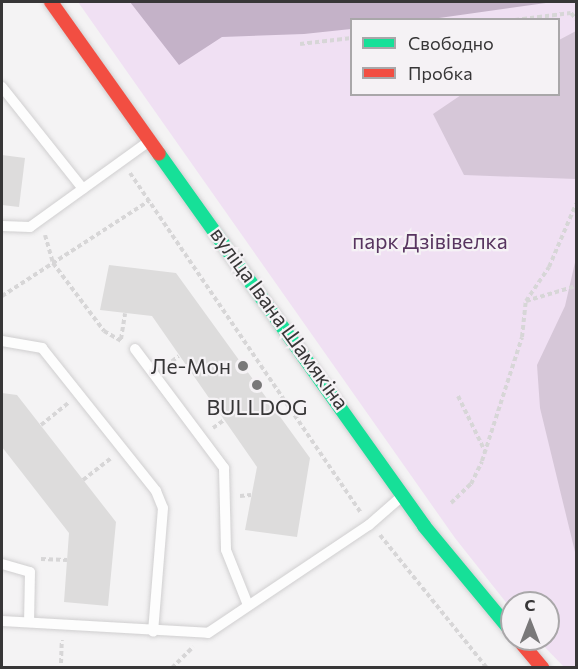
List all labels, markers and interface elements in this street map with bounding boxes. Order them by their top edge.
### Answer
legend [350,18,560,96]
text: Свободно [408,32,494,54]
text: Пробка [408,62,473,84]
street label: вуліца Івана Шамякіна [205,222,355,414]
park label: парк Дзівівелка [352,228,508,254]
place label: Ле-Мон [151,353,231,379]
marker: Ле-Мон [236,359,250,373]
marker: BULLDOG [250,378,264,392]
place label: BULLDOG [207,394,307,420]
north arrow [500,591,560,651]
text: С [525,595,535,614]

